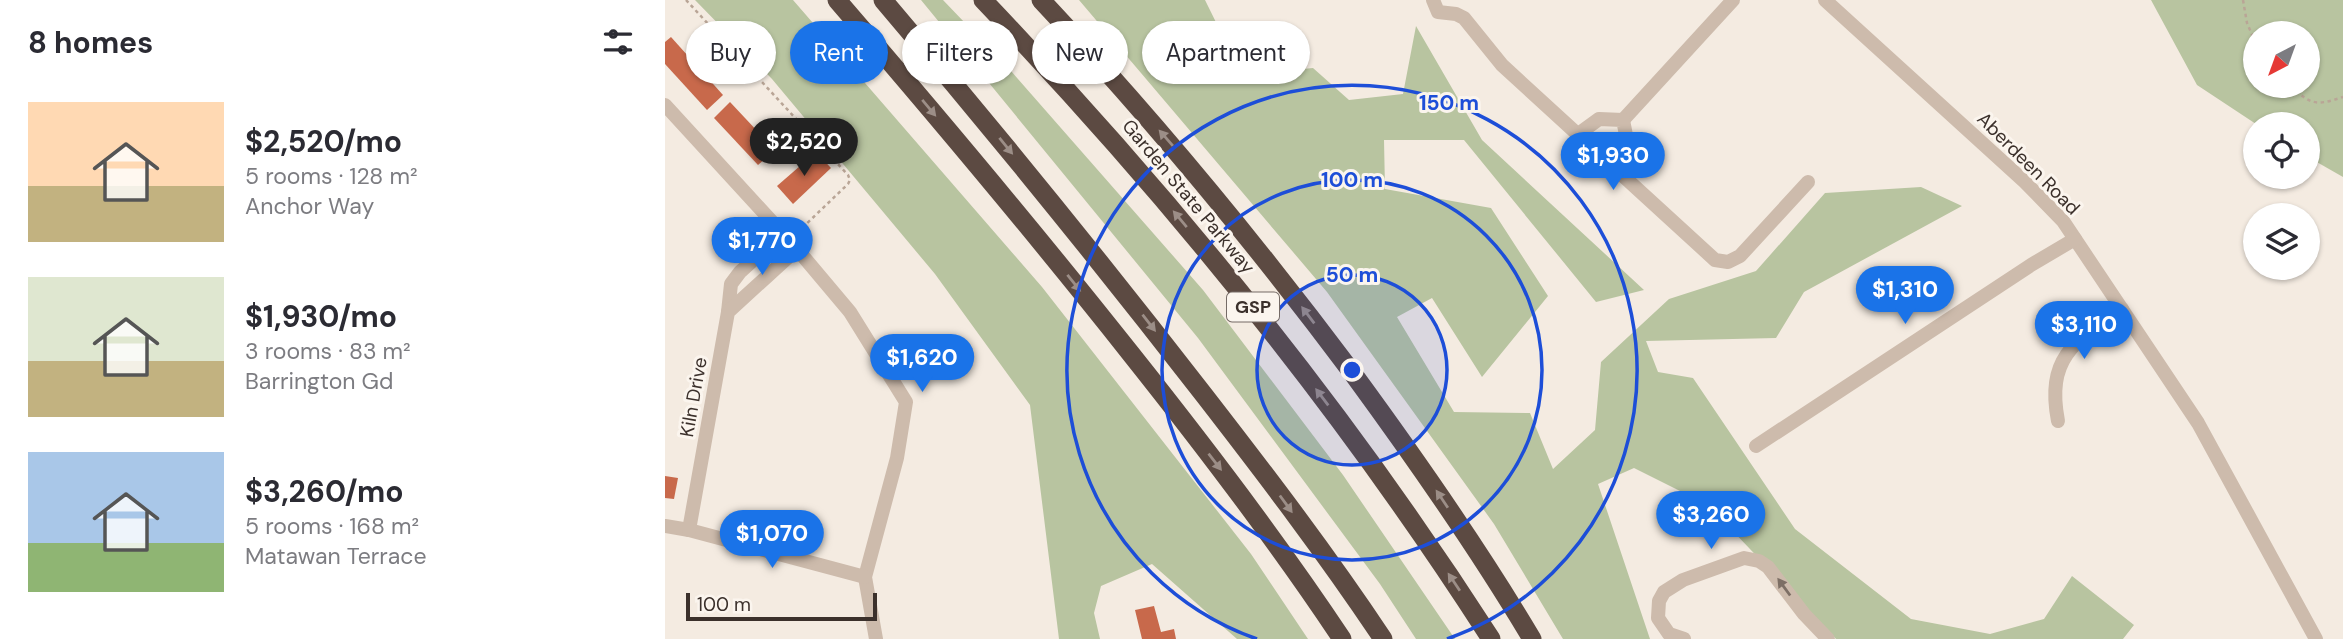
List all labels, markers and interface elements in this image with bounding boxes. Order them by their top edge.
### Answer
chip: Buy [686,21,776,84]
chip: Rent [790,21,888,84]
chip: Filters [902,21,1018,84]
chip: New [1032,21,1128,84]
chip: Apartment [1142,21,1310,84]
north arrow [2243,21,2321,98]
map controls [2243,21,2320,280]
text: 8 homes [28,23,153,62]
icon: filters [599,23,637,61]
text: 150 m [1419,89,1479,117]
one-way arrow [921,99,936,116]
street label: Aberdeen Road [1972,107,2085,220]
button: locate [2243,112,2320,189]
street label: Garden State Parkway [1117,114,1261,279]
pin: $2,520 [747,118,861,178]
text: $2,520/mo [245,122,402,161]
text: $2,520 [766,126,842,156]
one-way arrow [1158,129,1174,147]
icon: home [84,130,168,214]
pin: $1,930 [1556,132,1670,192]
one-way arrow [998,137,1013,154]
text: $1,930 [1577,140,1649,170]
text: 5 rooms · 128 m² [245,161,418,191]
text: 100 m [1321,166,1383,194]
text: Anchor Way [245,191,374,221]
button: layers [2243,203,2320,280]
one-way arrow [1173,210,1188,227]
pin: $1,770 [705,218,819,277]
text: $1,770 [728,225,796,255]
text: 50 m [1326,261,1378,289]
pin: $1,310 [1848,266,1962,326]
text: $1,310 [1872,274,1938,304]
one-way arrow [1066,275,1081,292]
road number: GSP [1227,292,1279,321]
text: $1,930/mo [245,297,397,336]
pin: $3,110 [2027,302,2141,361]
icon: home [84,305,168,389]
one-way arrow [1301,307,1316,325]
text: $3,110 [2051,309,2117,339]
one-way arrow [1141,313,1156,331]
pin: $1,620 [865,334,979,394]
text: 3 rooms · 83 m² [245,336,411,366]
text: $1,620 [886,342,958,372]
street label: Kiln Drive [674,355,713,439]
centre of rings [1340,358,1364,382]
text: Barrington Gd [245,366,393,396]
one-way arrow [1314,388,1329,406]
one-way arrow [1207,453,1222,470]
text: $3,260/mo [245,472,404,511]
icon: home [84,480,168,564]
one-way arrow [1435,490,1449,508]
pin: $3,260 [1654,491,1768,551]
one-way arrow [1279,495,1293,513]
text: $3,260 [1672,499,1750,529]
pin: $1,070 [715,510,829,570]
text: 5 rooms · 168 m² [245,511,419,541]
text: $1,070 [736,518,808,548]
text: Matawan Terrace [245,541,426,571]
one-way arrow [1447,573,1461,591]
one-way arrow [1777,578,1791,596]
scale bar [686,590,877,622]
text: 100 m [697,592,751,617]

